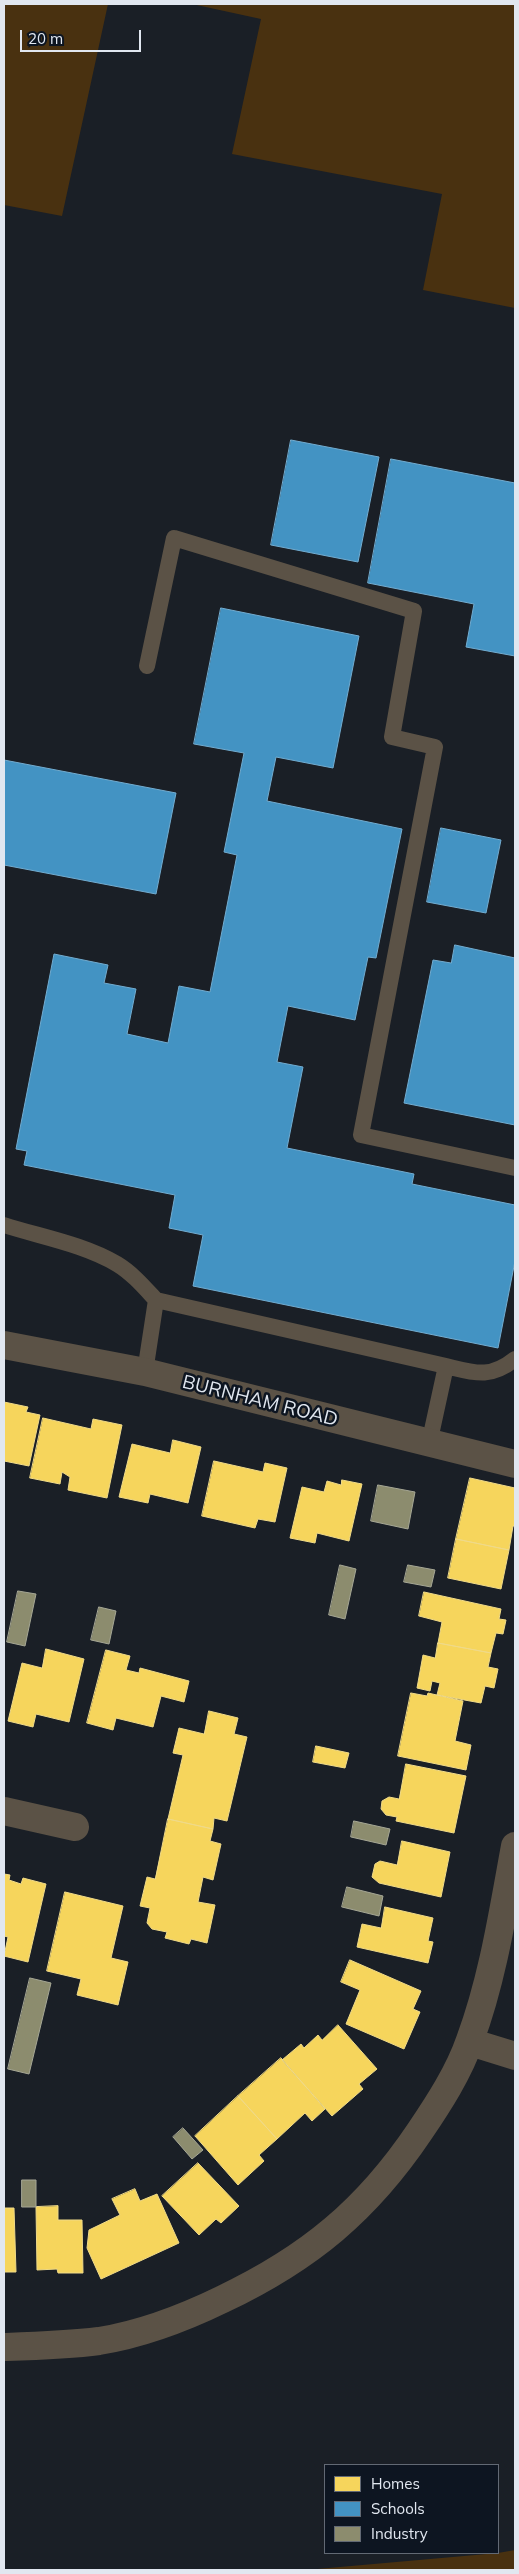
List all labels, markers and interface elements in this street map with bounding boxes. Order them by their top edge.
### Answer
scale bar [22,20,144,52]
text: 20 m [28,29,63,48]
street label: BURNHAM ROAD [180,1371,340,1431]
legend [324,2464,499,2554]
text: Homes [371,2474,420,2493]
text: Schools [371,2499,425,2518]
text: Industry [371,2524,428,2543]

